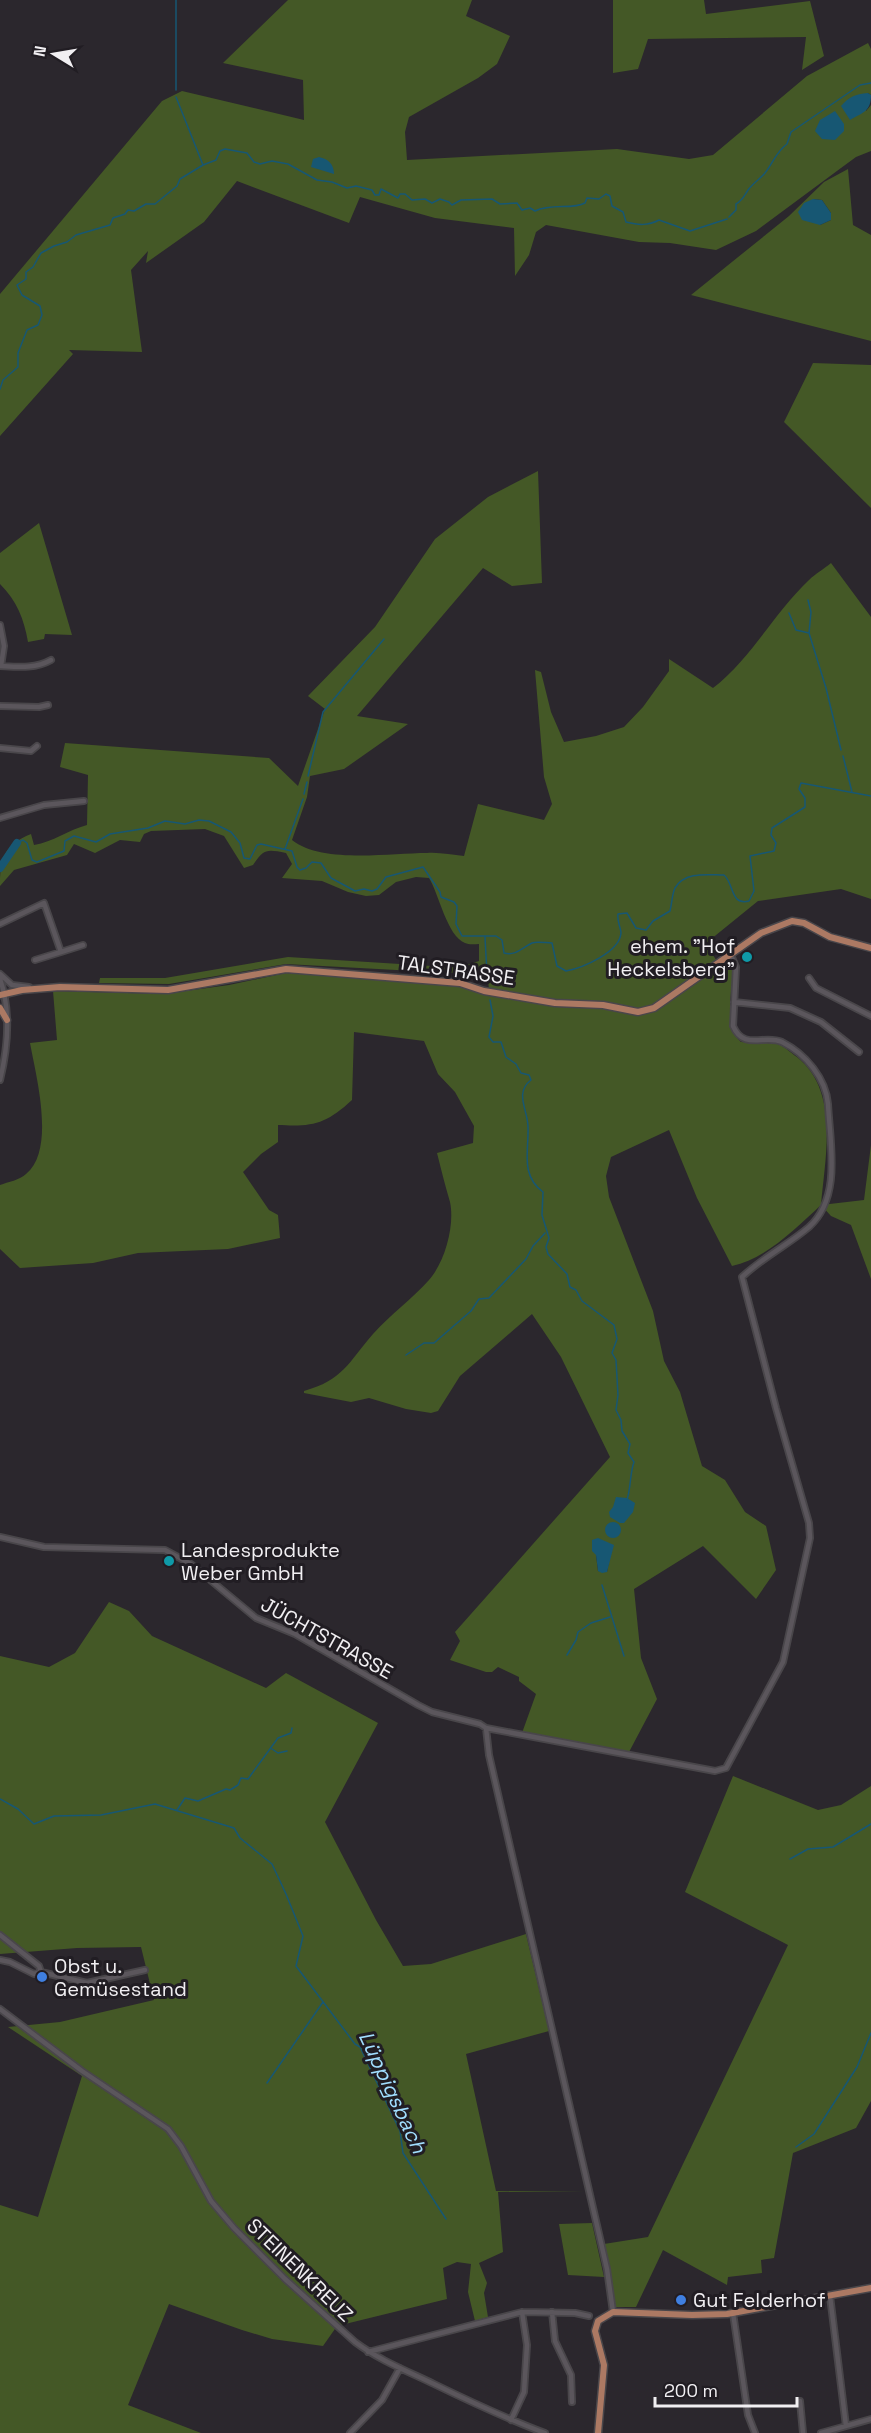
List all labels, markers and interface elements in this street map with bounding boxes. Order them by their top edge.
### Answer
north arrow [24,24,84,84]
text: N [28,44,51,59]
place label: ehem. "Hof Heckelsberg" [607,933,735,982]
street label: TALSTRASSE [396,949,516,991]
marker: ehem. "Hof Heckelsberg" [740,950,754,964]
place label: Landesprodukte Weber GmbH [181,1537,340,1586]
marker: Landesprodukte Weber GmbH [162,1554,176,1568]
street label: JÜCHTSTRASSE [256,1591,398,1685]
place label: Obst u. Gemüsestand [54,1953,187,2002]
marker: Obst u. Gemüsestand [35,1970,49,1984]
water label: Lüppigsbach [353,2027,434,2158]
street label: STEINENKREUZ [241,2213,359,2327]
place label: Gut Felderhof [693,2287,826,2313]
marker: Gut Felderhof [674,2293,688,2307]
scale bar [655,2370,798,2408]
text: 200 m [664,2379,718,2402]

